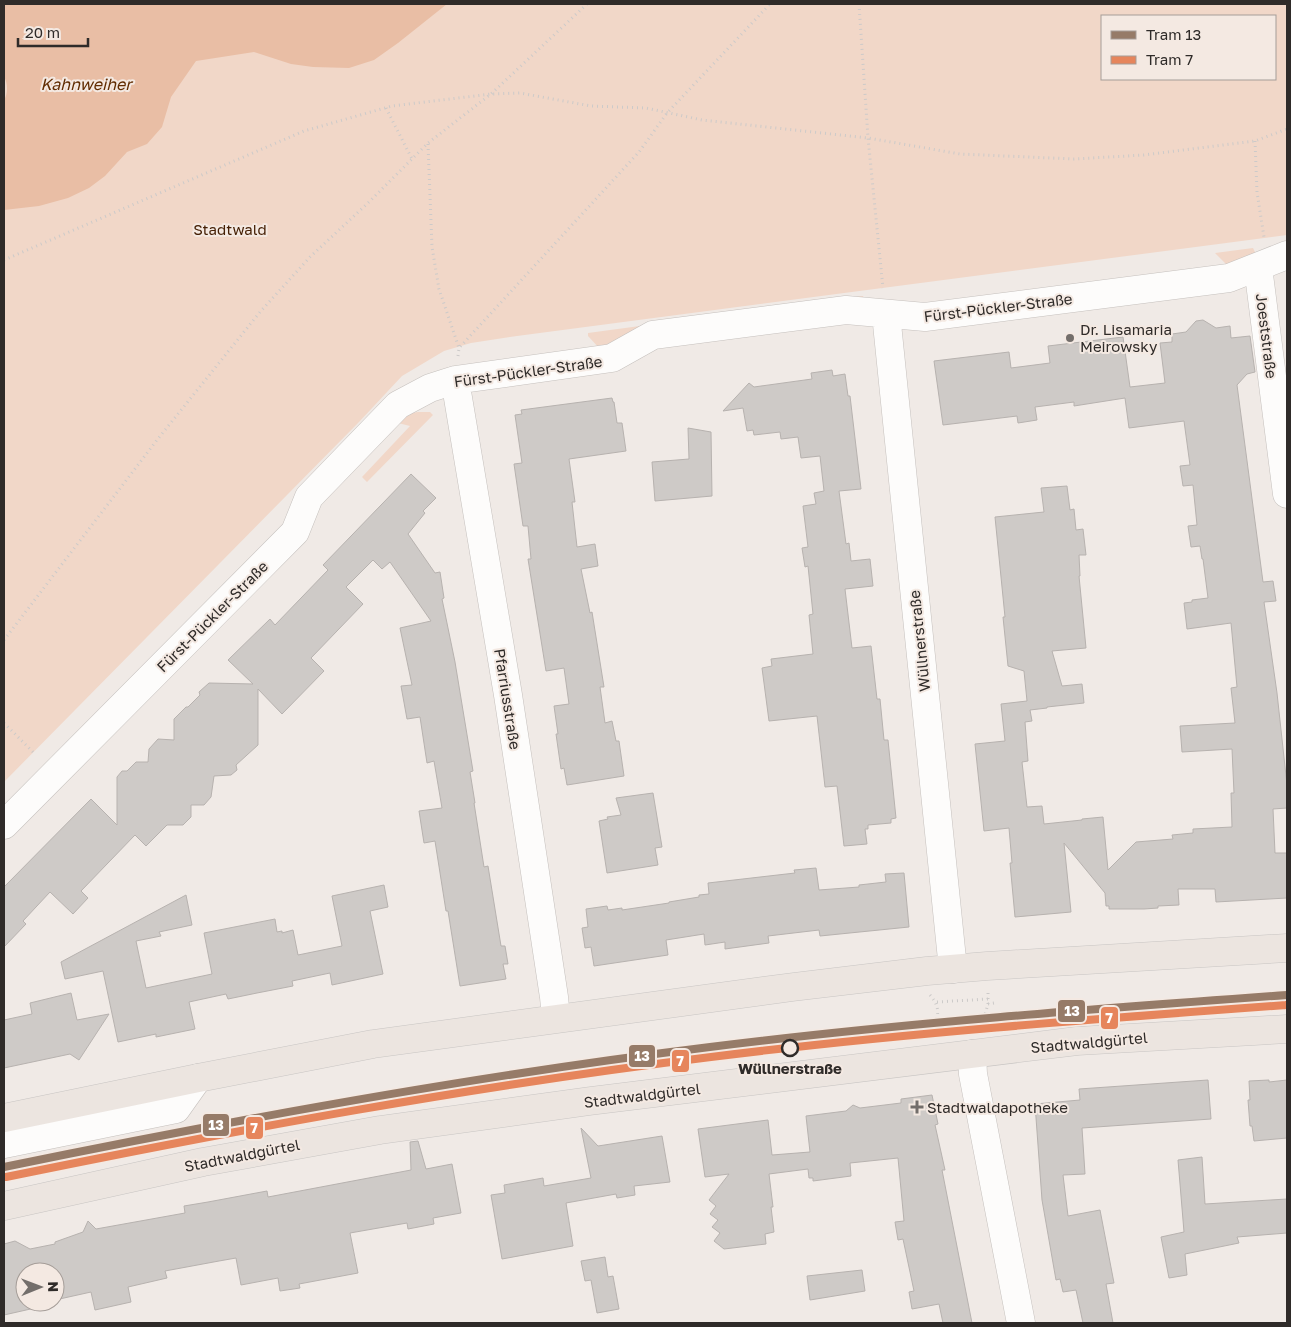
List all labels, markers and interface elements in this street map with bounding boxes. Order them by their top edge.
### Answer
scale bar [18,15,88,47]
legend [1101,15,1276,80]
text: 20 m [25,23,60,41]
text: Tram 13 [1146,25,1201,43]
text: Tram 7 [1146,50,1193,68]
water label: Kahnweiher [40,74,134,94]
park label: Stadtwald [193,220,267,238]
street label: Fürst-Pückler-Straße [923,289,1074,325]
street label: Joeststraße [1253,292,1281,380]
place label: Dr. Lisamaria Meirowsky [1080,320,1172,355]
marker: Dr. Lisamaria Meirowsky [1064,332,1076,344]
street label: Fürst-Pückler-Straße [453,352,604,390]
street label: Fürst-Pückler-Straße [153,557,271,675]
street label: Wüllnerstraße [905,589,933,693]
street label: Pfarriusstraße [491,647,525,751]
line badge: 13 [1057,999,1086,1023]
text: 13 [1064,1002,1080,1019]
line badge: 7 [1100,1006,1119,1030]
text: 7 [1105,1009,1113,1026]
street label: Stadtwaldgürtel [1030,1028,1148,1056]
marker: Wüllnerstraße [781,1039,799,1057]
line badge: 13 [628,1044,656,1068]
text: 13 [634,1047,650,1064]
line badge: 7 [671,1049,690,1073]
text: 7 [676,1052,684,1069]
place label: Wüllnerstraße [738,1059,842,1077]
street label: Stadtwaldgürtel [583,1079,702,1111]
place label: Stadtwaldapotheke [927,1098,1068,1116]
marker: Stadtwaldapotheke [911,1101,923,1113]
line badge: 13 [202,1113,230,1137]
text: 13 [208,1116,224,1133]
line badge: 7 [245,1116,264,1140]
text: 7 [250,1119,258,1136]
street label: Stadtwaldgürtel [183,1135,301,1175]
north arrow [15,1262,65,1312]
text: N [45,1281,62,1292]

